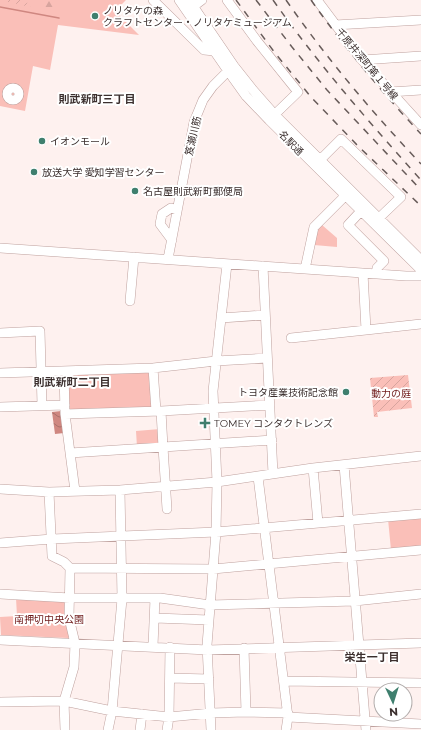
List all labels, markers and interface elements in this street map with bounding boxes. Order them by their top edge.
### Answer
place label: ノリタケの森 クラフトセンター・ノリタケミュージアム [103,4,292,29]
marker: ノリタケの森 クラフトセンター・ノリタケミュージアム [90,11,100,21]
street label: 千原井深町第１号線 [333,25,401,103]
district label: 則武新町三丁目 [59,92,136,106]
street label: 笈瀬川筋 [182,115,204,157]
street label: 名駅通 [276,128,306,158]
place label: イオンモール [50,135,110,148]
marker: イオンモール [37,136,47,146]
place label: 放送大学 愛知学習センター [42,166,165,179]
marker: 放送大学 愛知学習センター [29,167,39,177]
place label: 名古屋則武新町郵便局 [143,185,243,198]
marker: 名古屋則武新町郵便局 [130,186,140,196]
district label: 則武新町二丁目 [34,375,111,389]
place label: トヨタ産業技術記念館 [238,386,338,399]
marker: トヨタ産業技術記念館 [341,387,351,397]
park label: 動力の庭 [371,387,411,400]
marker: TOMEY コンタクトレンズ [199,417,211,429]
place label: TOMEY コンタクトレンズ [214,417,333,430]
park label: 南押切中央公園 [14,613,84,626]
district label: 栄生一丁目 [345,650,400,664]
north arrow [373,682,413,722]
text: N [389,705,399,719]

